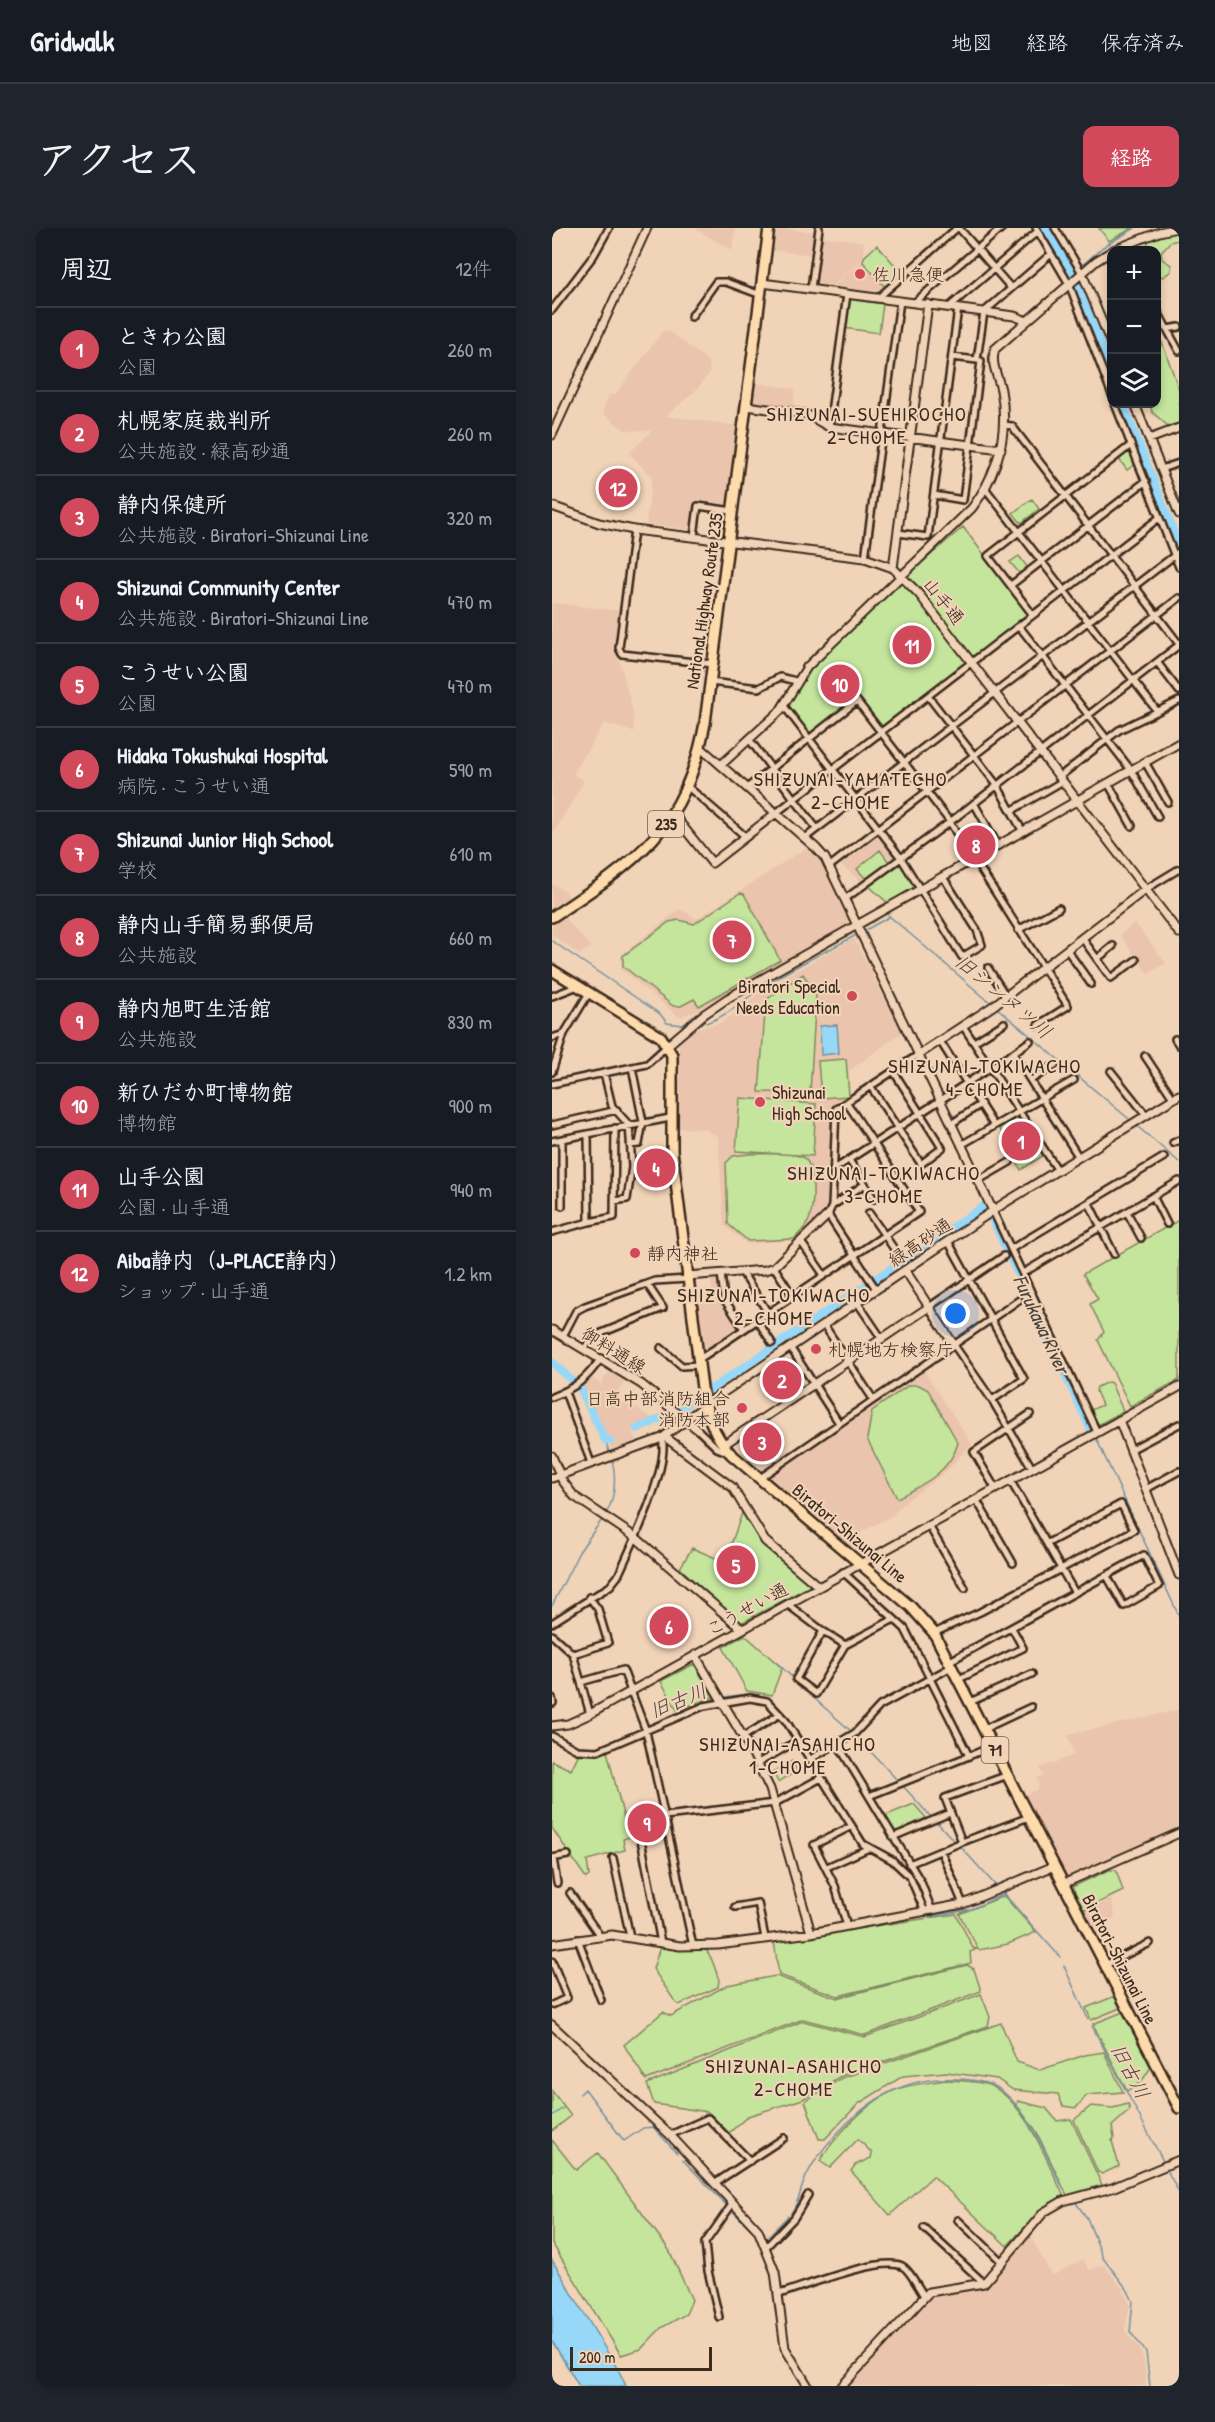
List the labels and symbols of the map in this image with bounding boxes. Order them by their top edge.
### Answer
place label: 佐川急便 [872,262,944,287]
marker: 佐川急便 [853,267,867,281]
district label: SHIZUNAI-SUEHIROCHO 2-CHOME [767,400,967,450]
pin: 12 [598,466,638,510]
street label: National Highway Route 235 [679,511,729,691]
street label: 山手通 [918,572,970,630]
pin: 11 [892,622,932,668]
pin: 10 [820,662,860,706]
district label: SHIZUNAI-YAMATECHO 2-CHOME [754,765,948,815]
road number: 235 [648,811,684,837]
pin: 8 [956,822,996,868]
pin: 7 [712,918,752,962]
water label: 旧シンヌツ川 [950,947,1058,1045]
place label: Biratori Special Needs Education [736,974,840,1020]
marker: Biratori Special Needs Education [845,989,859,1003]
district label: SHIZUNAI-TOKIWACHO 4-CHOME [888,1052,1082,1102]
place label: Shizunai High School [772,1080,846,1126]
marker: Shizunai High School [753,1095,767,1109]
pin: 1 [1002,1118,1040,1164]
pin: 4 [636,1146,676,1190]
district label: SHIZUNAI-TOKIWACHO 3-CHOME [787,1159,981,1209]
street label: 緑高砂通 [883,1212,957,1272]
place label: 靜内神社 [647,1241,719,1266]
marker: 靜内神社 [628,1246,642,1260]
water label: Furukawa River [1007,1270,1078,1380]
district label: SHIZUNAI-TOKIWACHO 2-CHOME [677,1281,871,1331]
your location [941,1299,970,1328]
street label: 御料通線 [577,1320,651,1380]
place label: 札幌地方検察庁 [828,1337,954,1362]
marker: 札幌地方検察庁 [809,1342,823,1356]
pin: 2 [762,1358,802,1402]
place label: 日高中部消防組合 消防本部 [586,1386,730,1432]
marker: 日高中部消防組合 消防本部 [735,1401,749,1415]
pin: 3 [742,1420,782,1464]
street label: Biratori-Shizunai Line [787,1477,913,1589]
pin: 5 [716,1542,756,1588]
street label: こうせい通 [702,1576,792,1642]
pin: 6 [650,1604,688,1648]
water label: 旧古川 [645,1676,711,1724]
district label: SHIZUNAI-ASAHICHO 1-CHOME [699,1730,877,1780]
road number: 71 [982,1737,1008,1763]
pin: 9 [628,1800,667,1846]
street label: Biratori-Shizunai Line [1076,1890,1164,2028]
water label: 旧古川 [1105,2038,1157,2104]
district label: SHIZUNAI-ASAHICHO 2-CHOME [705,2052,883,2102]
scale bar [570,2344,712,2372]

